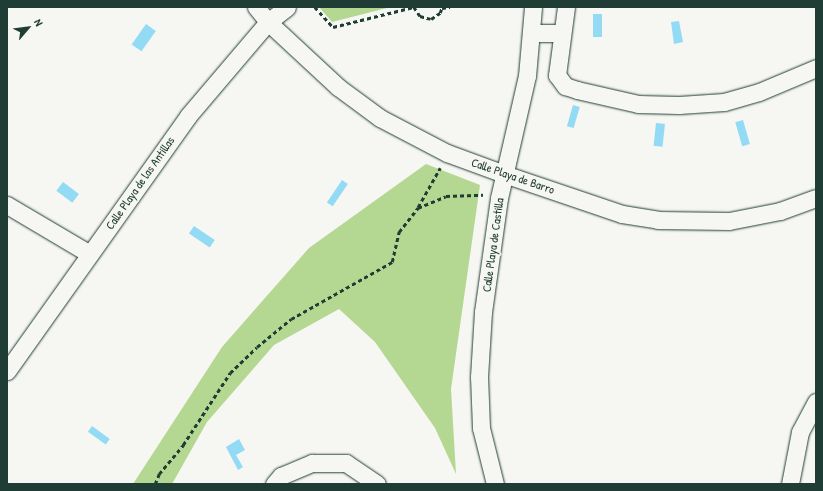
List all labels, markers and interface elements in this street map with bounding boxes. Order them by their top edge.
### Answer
north arrow [8,8,48,48]
text: N [31,16,46,28]
street label: Calle Playa de las Antillas [102,134,178,232]
street label: Calle Playa de Barro [469,155,557,197]
street label: Calle Playa de Castilla [479,197,507,293]

